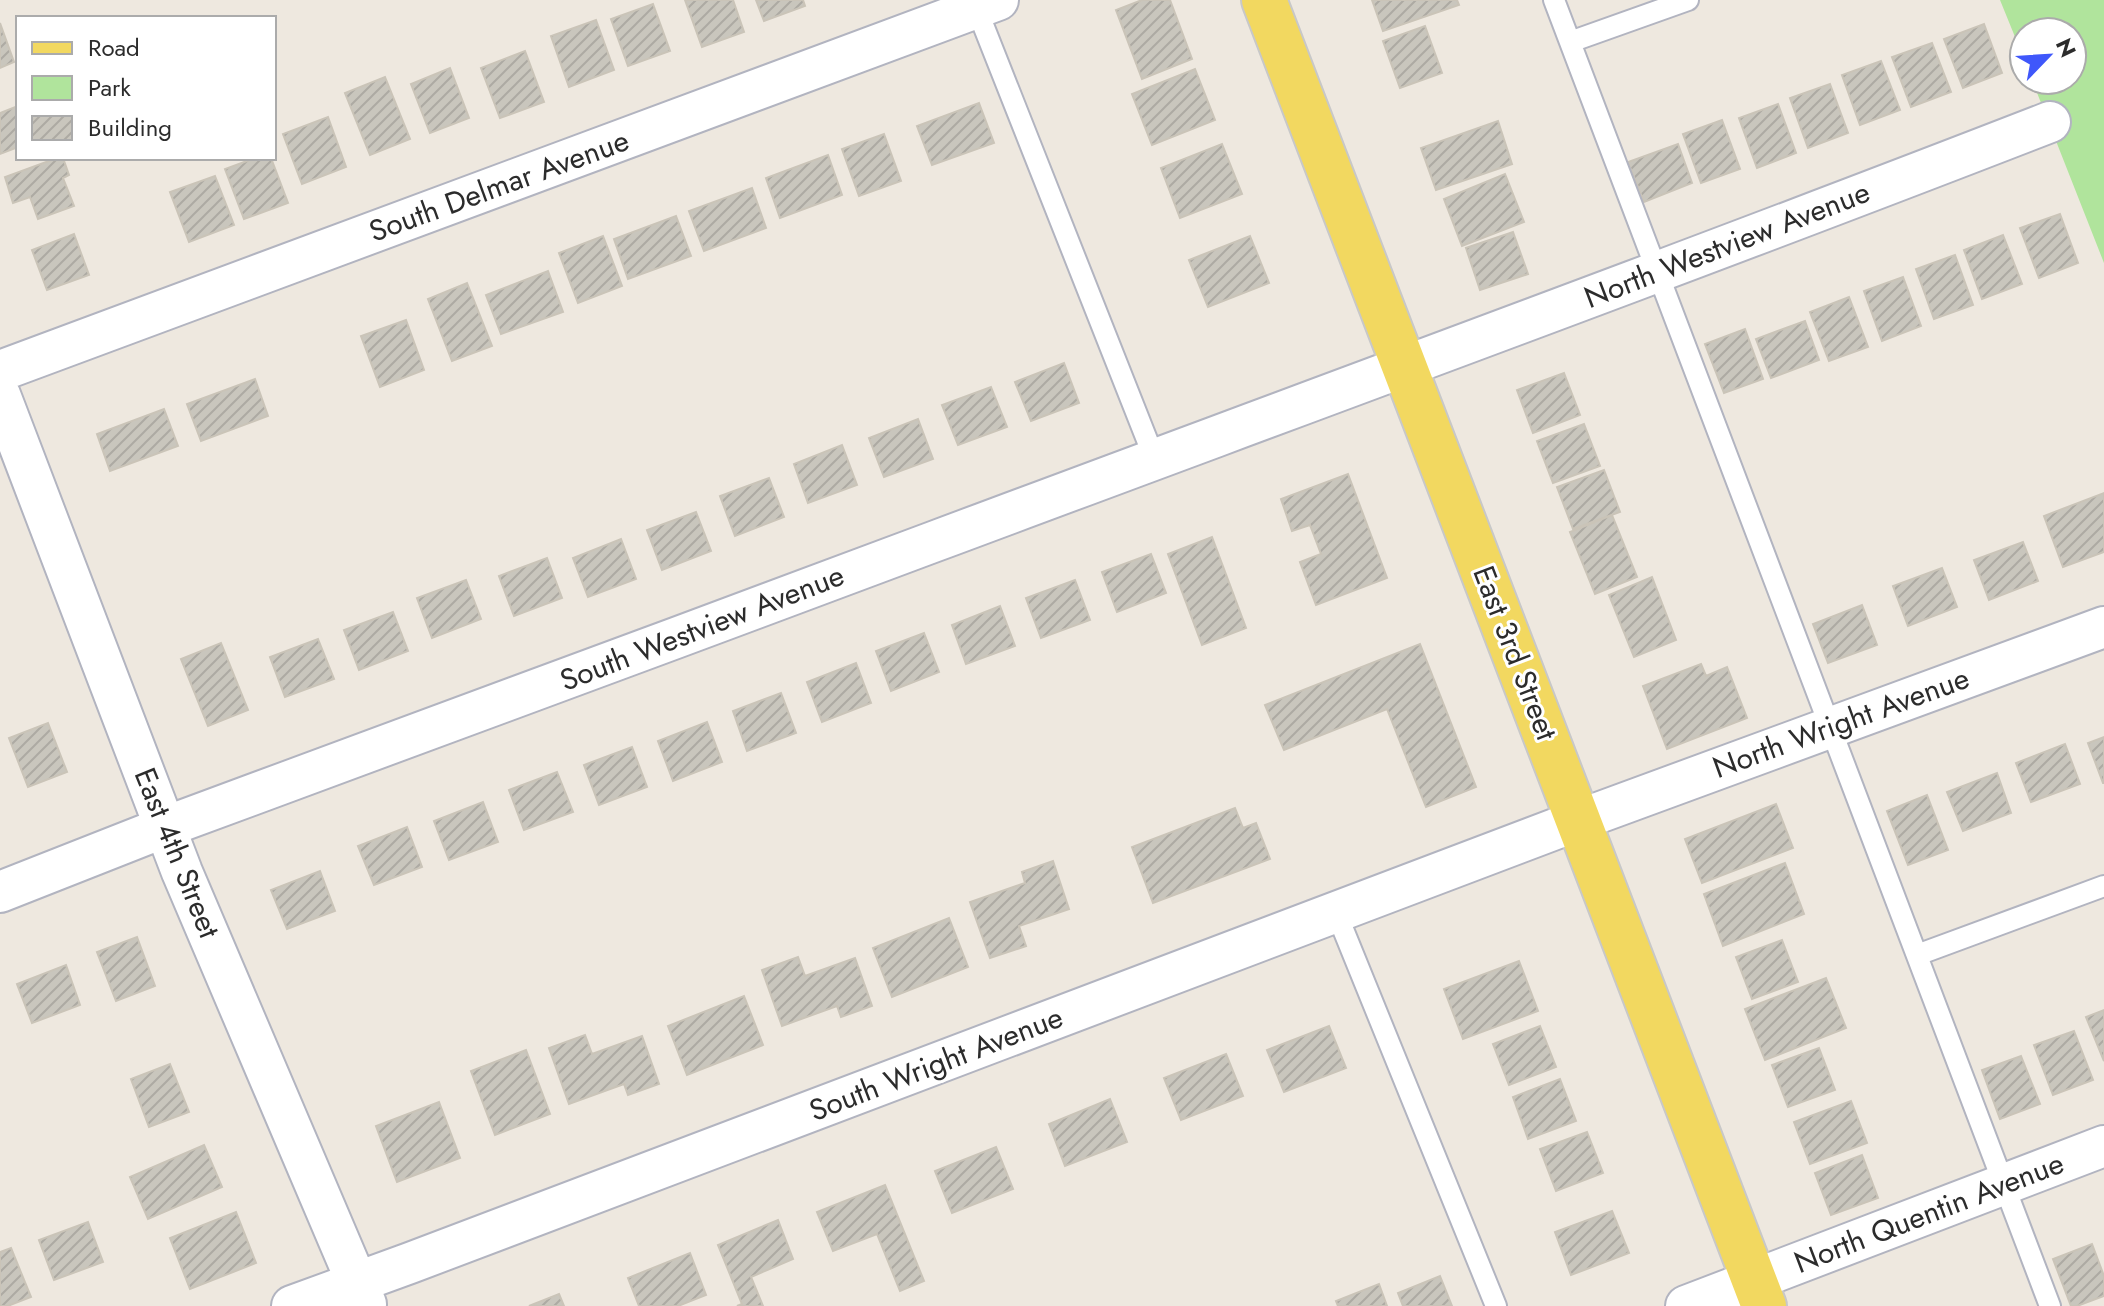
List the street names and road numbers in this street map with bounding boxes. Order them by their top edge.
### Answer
street label: South Delmar Avenue [363,118,635,253]
street label: North Westview Avenue [1578,170,1876,319]
street label: South Westview Avenue [553,553,850,702]
street label: East 3rd Street [1463,559,1569,747]
street label: North Wright Avenue [1707,656,1975,789]
street label: East 4th Street [124,761,231,945]
street label: South Wright Avenue [803,995,1069,1132]
street label: North Quentin Avenue [1788,1141,2070,1284]

